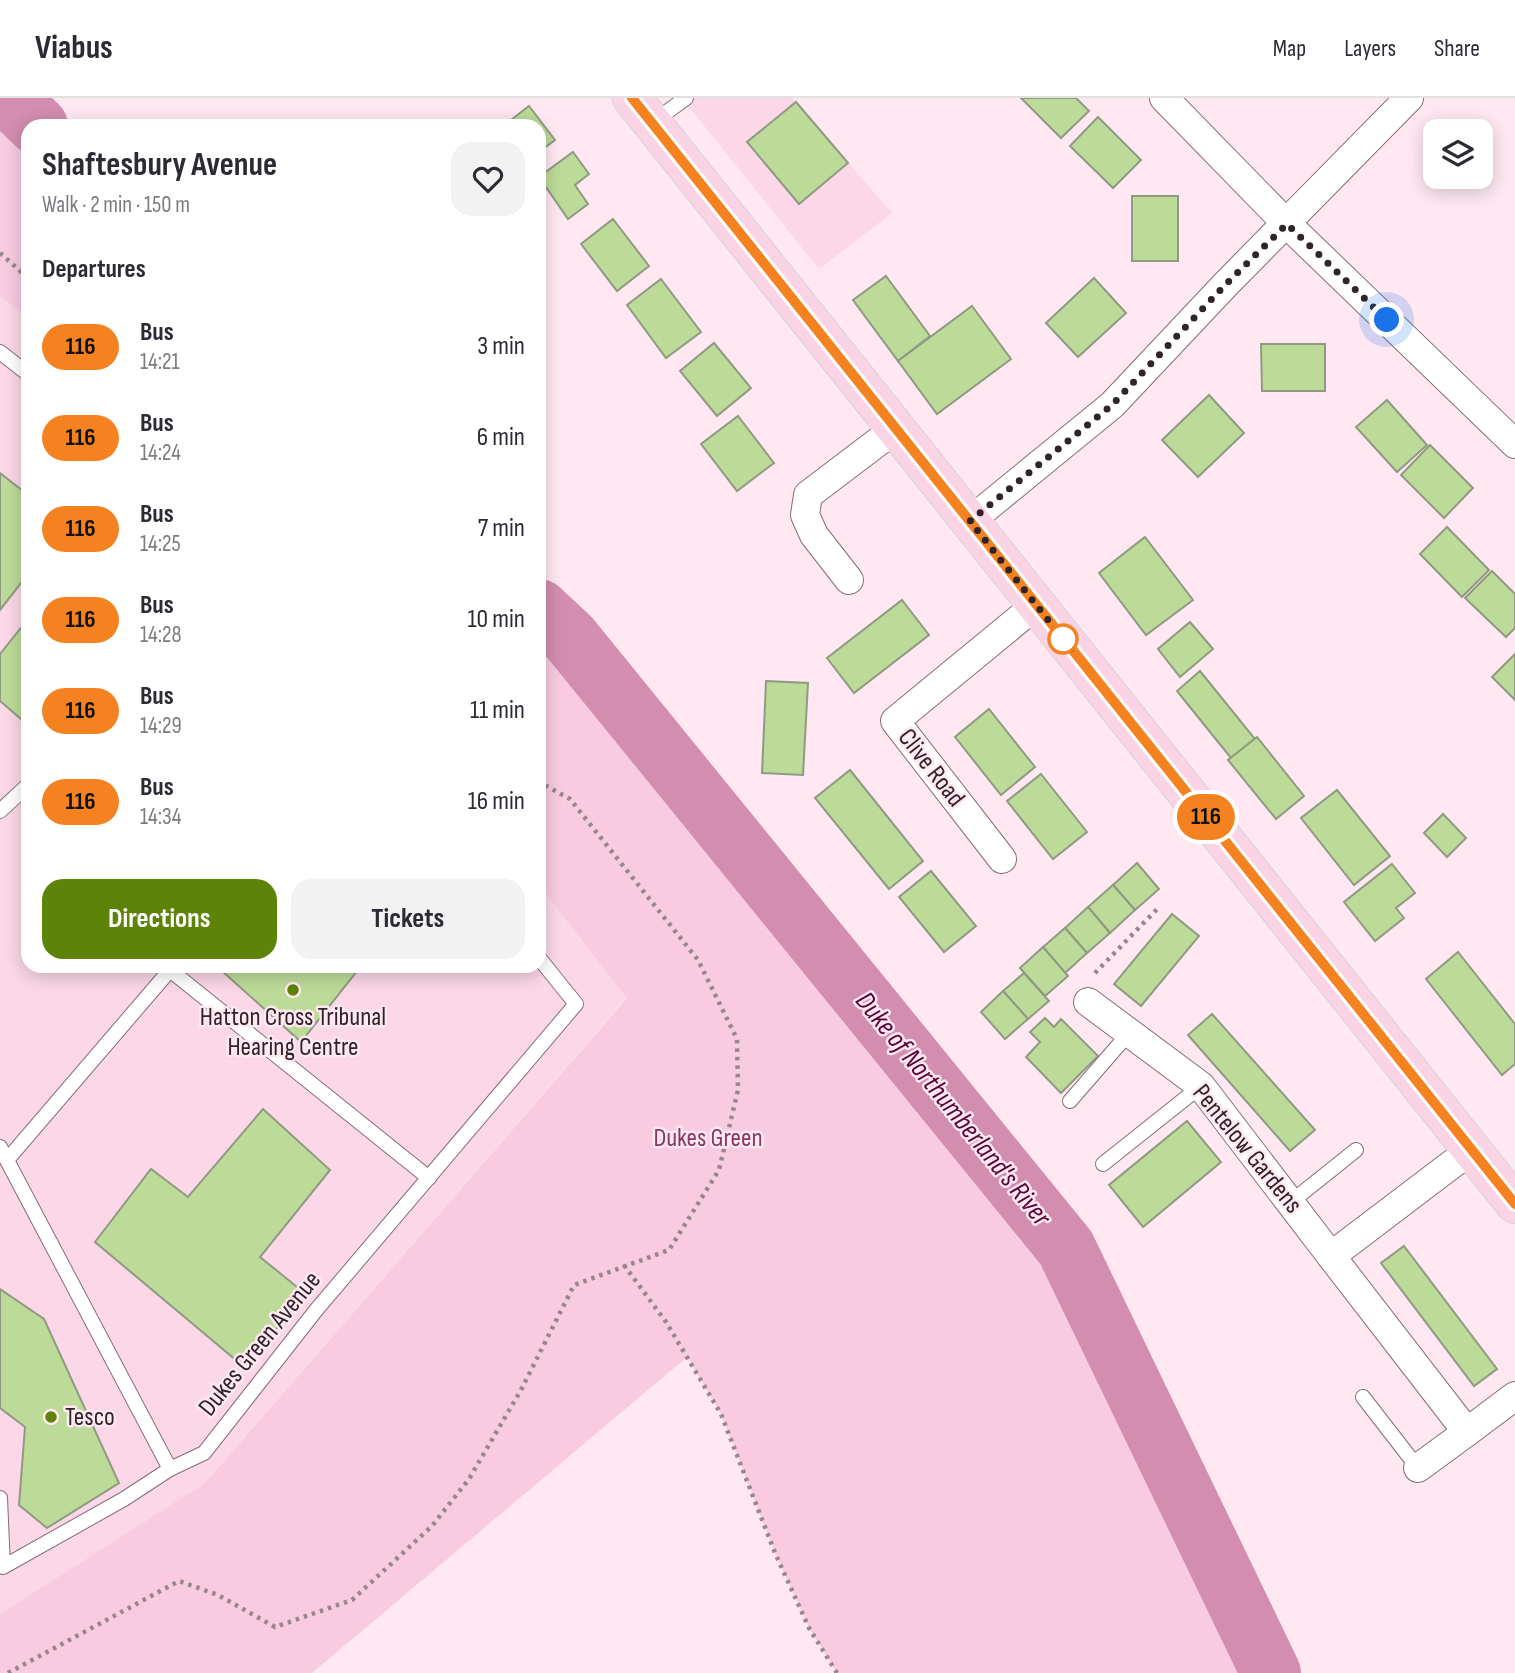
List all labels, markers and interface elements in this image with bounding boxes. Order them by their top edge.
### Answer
text: Viabus [35,28,113,68]
text: Map [1273,34,1306,63]
text: Layers [1344,34,1396,63]
text: Share [1434,34,1480,63]
map controls [1423,119,1493,189]
button: layers [1423,119,1493,189]
button: heart [451,142,525,216]
text: Shaftesbury Avenue [42,145,277,185]
text: Walk · 2 min · 150 m [42,191,190,219]
text: Departures [42,254,146,285]
your location [1369,302,1404,337]
text: Bus [140,317,174,348]
text: 3 min [477,331,525,362]
text: 116 [65,332,96,361]
text: 14:21 [140,348,180,376]
text: Bus [140,408,174,439]
text: 6 min [477,422,525,453]
text: 116 [65,423,96,452]
text: 14:24 [140,439,181,467]
text: Bus [140,499,174,530]
text: 7 min [478,513,525,544]
text: 116 [65,514,96,543]
text: 14:25 [140,530,181,558]
text: Bus [140,590,174,621]
text: 10 min [468,604,525,635]
text: 116 [65,605,96,634]
text: 14:28 [140,621,182,649]
unlabelled marker [1048,624,1078,654]
text: Bus [140,681,174,712]
text: 11 min [470,695,525,726]
text: 116 [65,696,96,725]
text: 14:29 [140,712,182,740]
street label: Clive Road [891,723,971,813]
text: Bus [140,772,174,803]
text: 16 min [468,786,525,817]
text: 116 [65,787,96,816]
line badge: 116 [1166,794,1246,840]
text: 116 [1191,802,1221,831]
text: 14:34 [140,803,181,831]
button: Directions [42,879,277,959]
button: Tickets [291,879,525,959]
marker: Hatton Cross Tribunal Hearing Centre [285,982,301,998]
water label: Duke of Northumberland's River [848,985,1058,1234]
place label: Hatton Cross Tribunal Hearing Centre [200,1002,386,1063]
street label: Pentelow Gardens [1186,1078,1308,1220]
park label: Dukes Green [653,1123,763,1154]
street label: Dukes Green Avenue [192,1266,328,1422]
place label: Tesco [65,1402,115,1433]
marker: Tesco [43,1409,59,1425]

